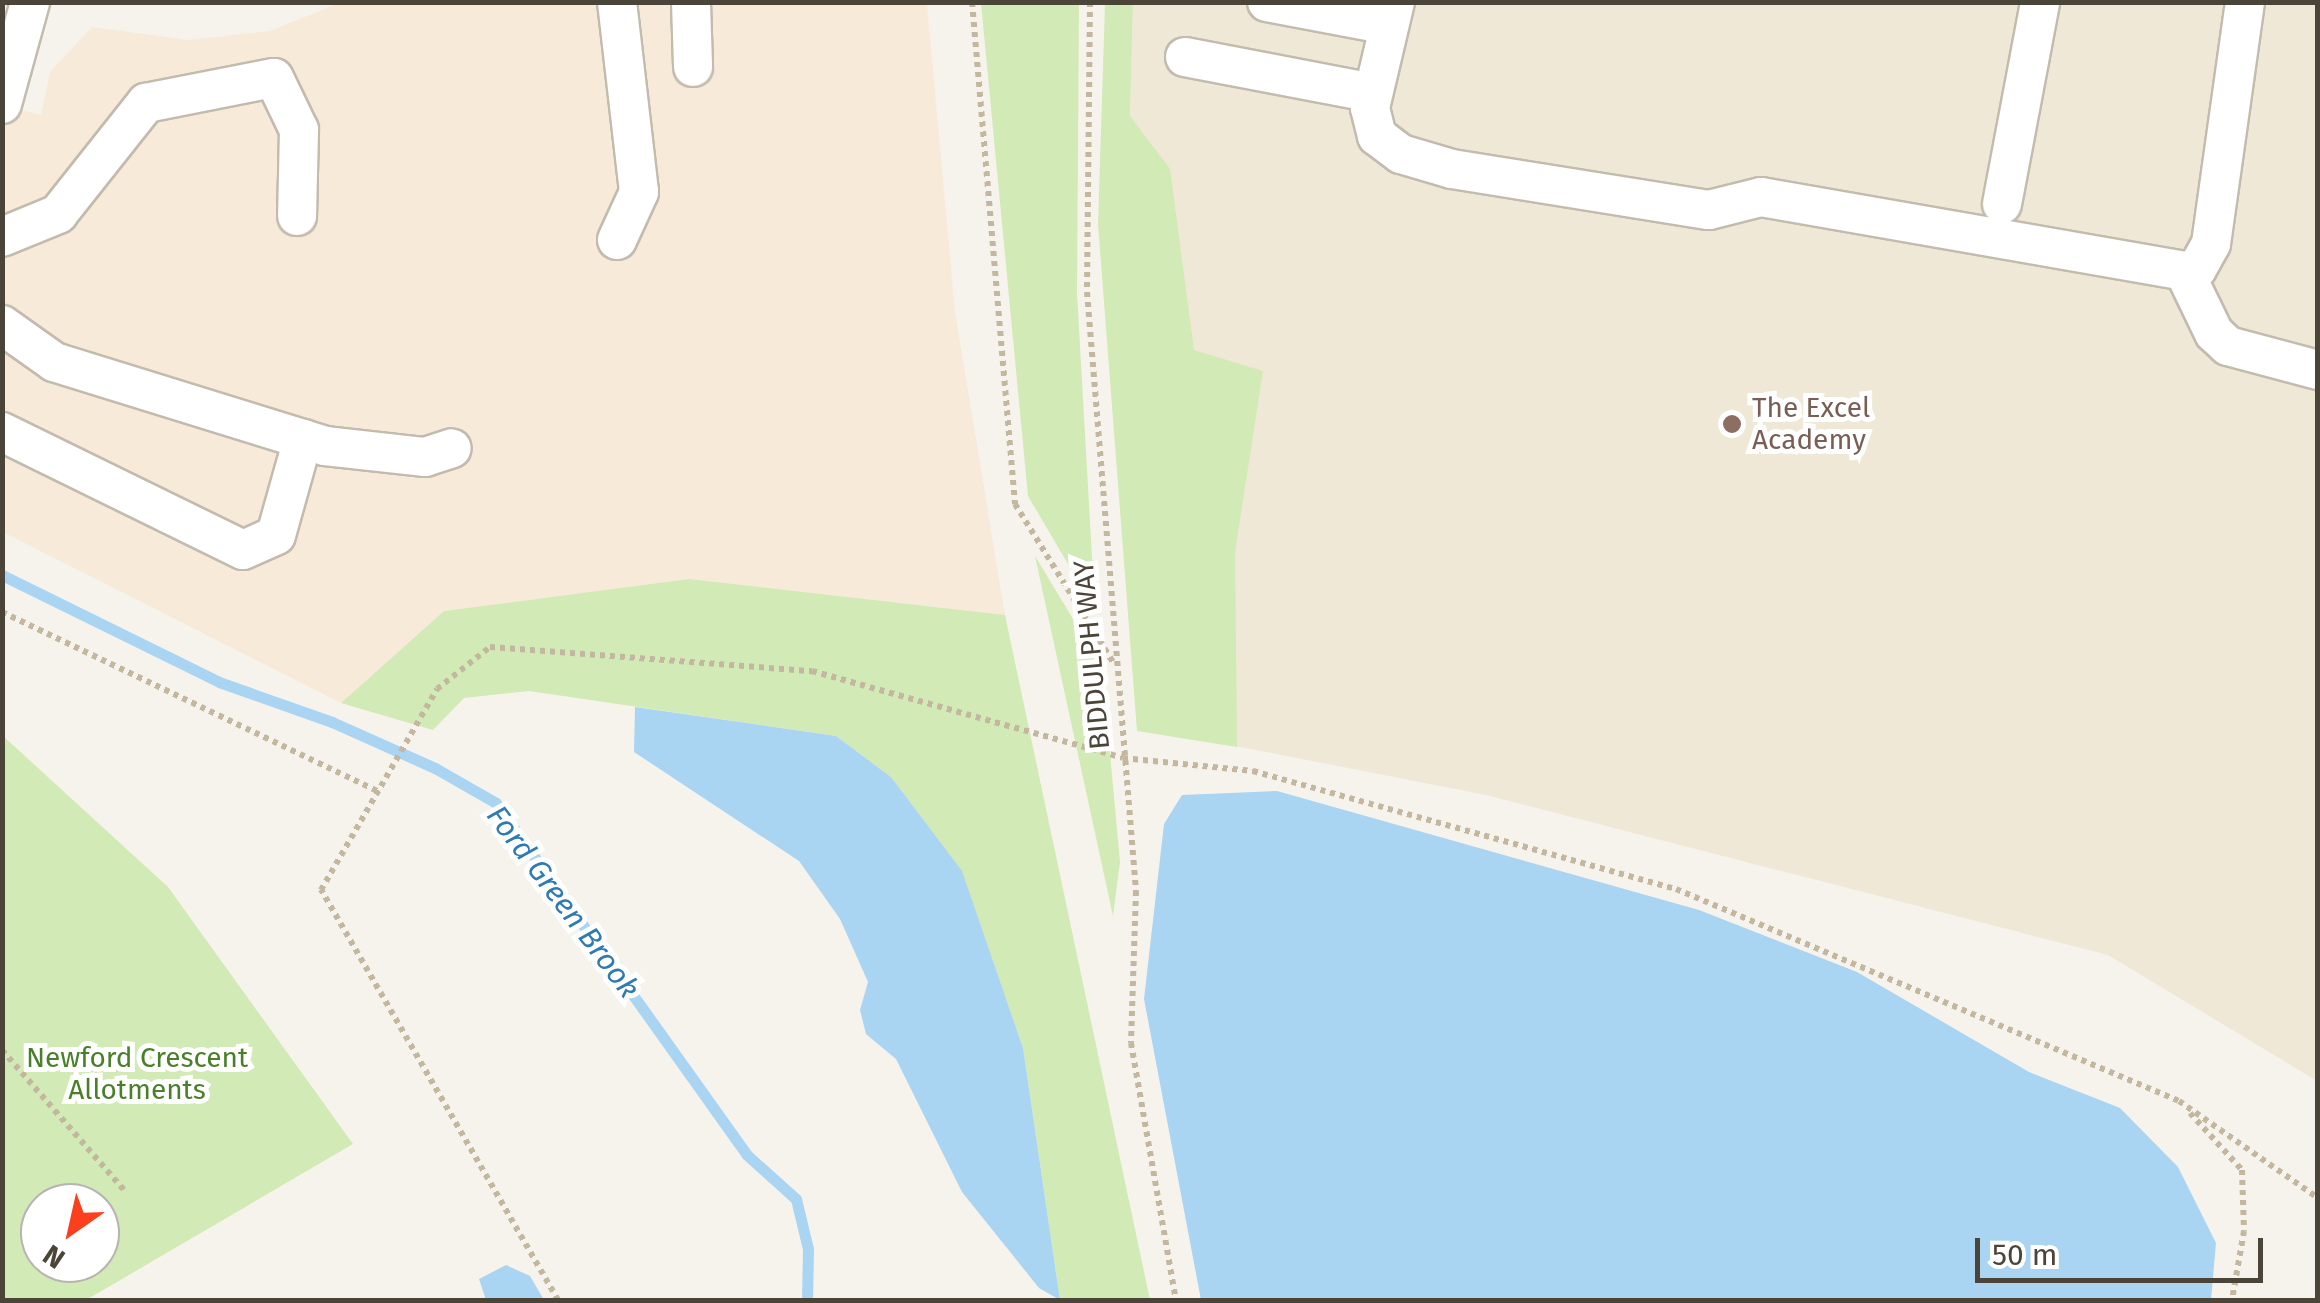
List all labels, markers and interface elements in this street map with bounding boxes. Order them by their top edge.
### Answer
place label: The Excel Academy [1752,391,1870,457]
marker: The Excel Academy [1721,413,1743,435]
street label: BIDDULPH WAY [1067,559,1117,751]
water label: Ford Green Brook [479,799,647,1005]
park label: Newford Crescent Allotments [26,1041,248,1107]
north arrow [20,1183,120,1283]
scale bar [1980,1218,2268,1280]
text: 50 m [1992,1237,2057,1273]
text: N [37,1238,71,1276]

